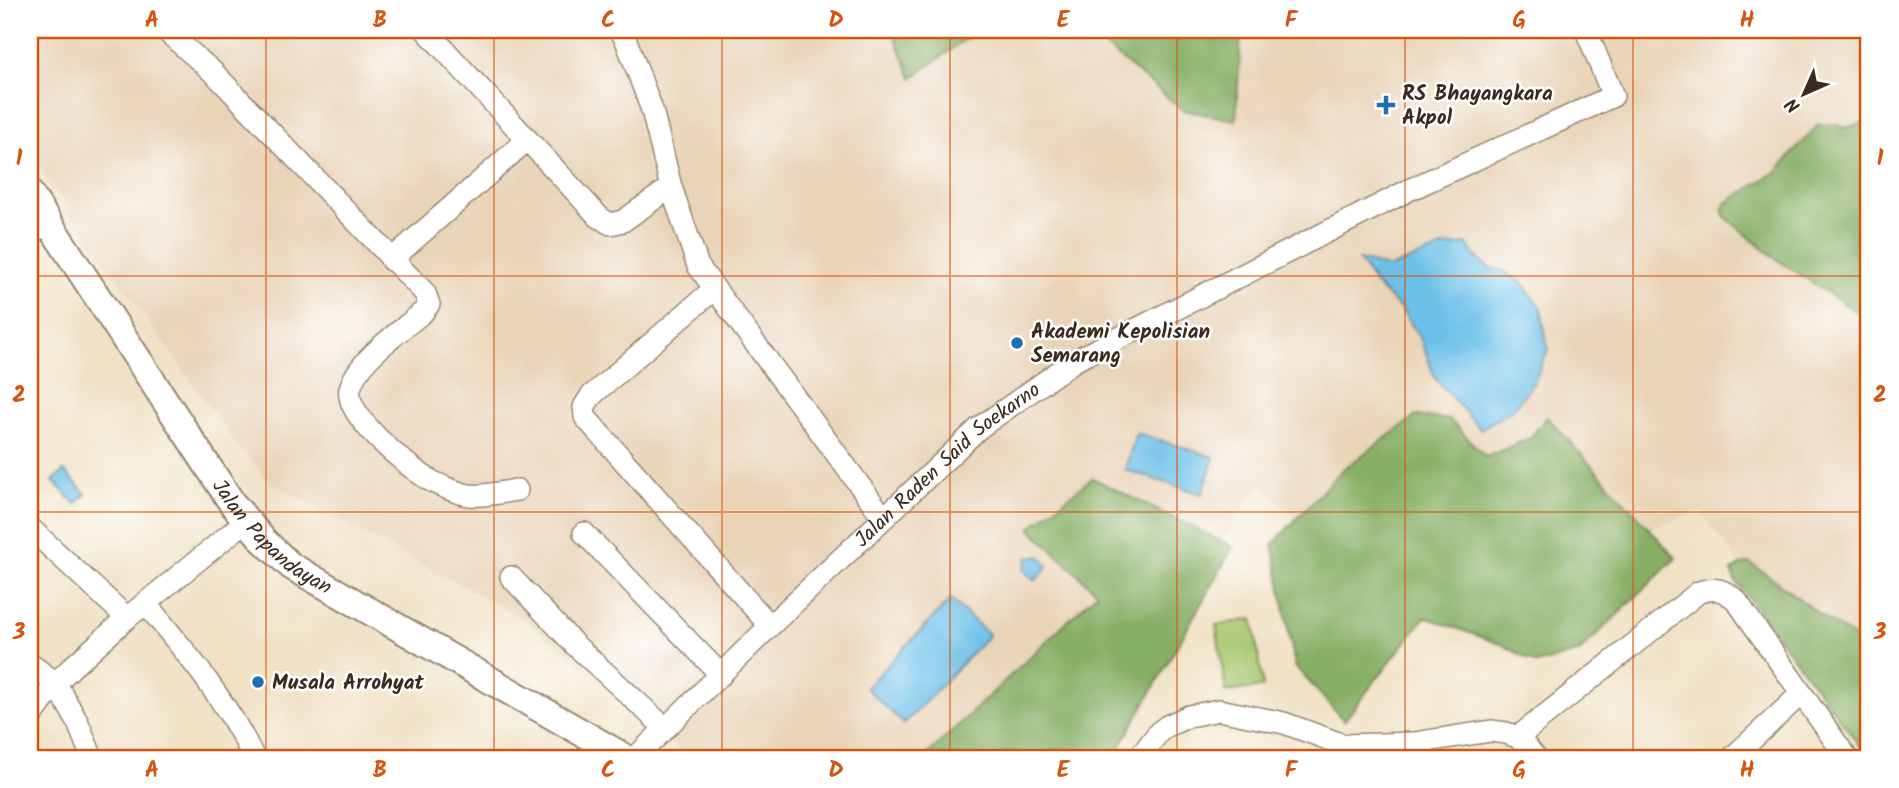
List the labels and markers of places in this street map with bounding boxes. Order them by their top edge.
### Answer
place label: RS Bhayangkara Akpol [1402,78,1553,135]
marker: RS Bhayangkara Akpol [1376,95,1396,115]
place label: Akademi Kepolisian Semarang [1031,316,1210,373]
marker: Akademi Kepolisian Semarang [1009,335,1025,351]
place label: Musala Arrohyat [272,667,424,700]
marker: Musala Arrohyat [250,674,266,690]

